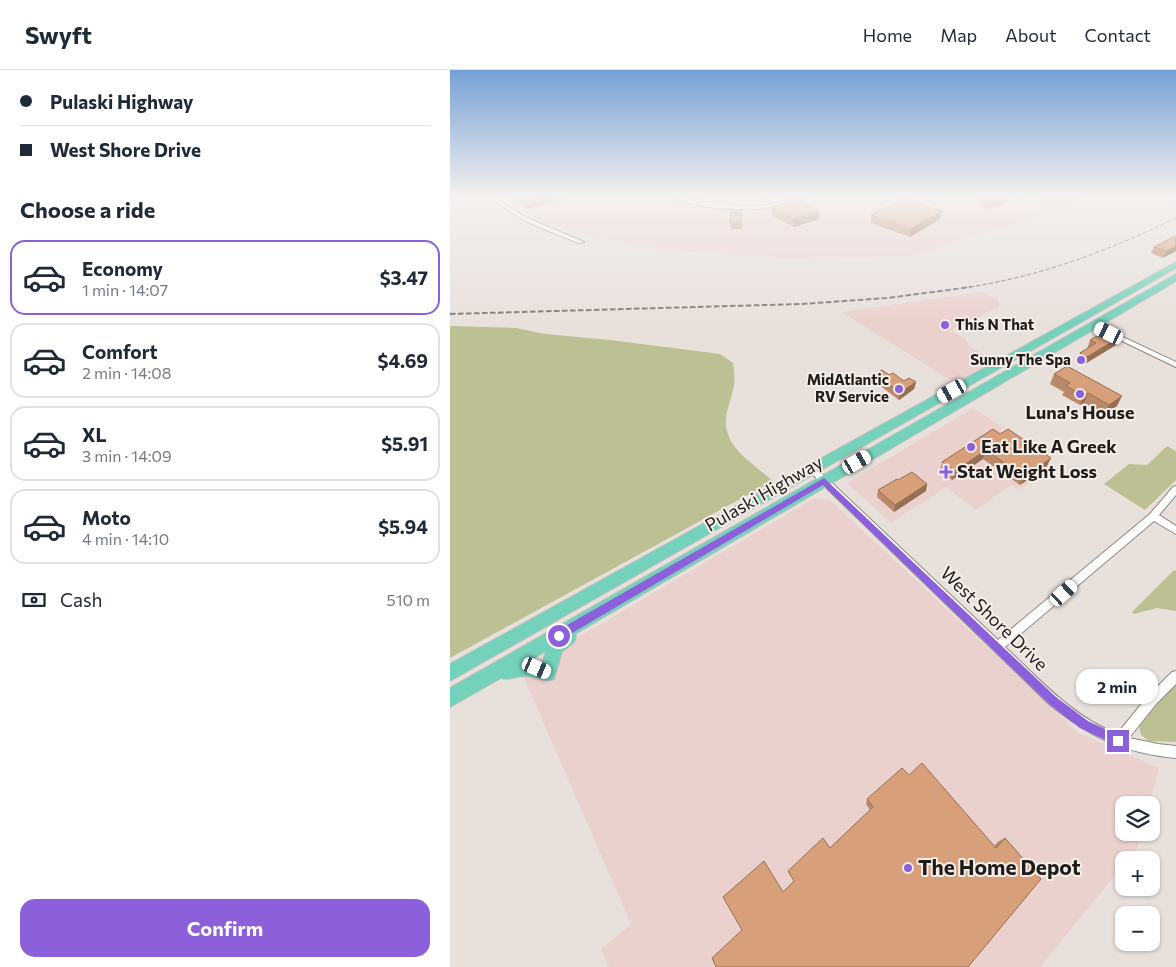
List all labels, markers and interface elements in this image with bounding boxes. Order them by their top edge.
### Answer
text: Swyft [25,20,92,49]
text: Home [863,24,912,46]
text: Map [940,24,977,46]
text: About [1005,24,1057,46]
text: Contact [1085,24,1151,46]
text: Pulaski Highway [50,90,194,113]
text: West Shore Drive [50,138,201,161]
text: Choose a ride [20,196,155,223]
icon: car [22,255,67,300]
text: Economy [82,257,163,280]
text: $3.47 [380,266,428,289]
text: 1 min · 14:07 [82,280,168,299]
place label: This N That [955,315,1034,333]
marker: This N That [939,319,951,331]
car [1092,320,1125,346]
icon: car [22,338,67,383]
text: Comfort [82,340,158,363]
text: $4.69 [378,349,428,372]
place label: Sunny The Spa [970,350,1071,368]
marker: Sunny The Spa [1075,354,1087,366]
text: 2 min · 14:08 [82,363,171,382]
place label: MidAtlantic RV Service [807,370,889,405]
car [935,377,968,405]
marker: MidAtlantic RV Service [893,383,905,395]
marker: Luna's House [1074,388,1086,400]
place label: Luna's House [1026,401,1134,423]
icon: car [22,421,67,466]
text: XL [82,423,107,446]
text: $5.91 [381,432,428,455]
place label: Eat Like A Greek [981,435,1117,457]
marker: Eat Like A Greek [965,441,977,453]
text: 3 min · 14:09 [82,446,172,465]
car [840,448,873,476]
street label: Pulaski Highway [701,451,826,536]
place label: Stat Weight Loss [957,460,1097,482]
marker: Stat Weight Loss [939,465,953,479]
icon: car [22,504,67,549]
text: Moto [82,506,131,529]
text: $5.94 [378,515,428,538]
text: 4 min · 14:10 [82,529,169,548]
street label: West Shore Drive [937,562,1053,675]
car [1047,577,1080,609]
icon: cash [20,586,48,614]
text: Cash [60,588,102,611]
text: 510 m [387,590,430,609]
route start [548,625,570,647]
car [520,655,553,681]
callout: 2 min [1077,668,1159,704]
text: 2 min [1097,677,1137,696]
route end [1107,730,1129,752]
map controls [1115,796,1160,951]
button: layers [1115,796,1160,841]
button: + [1115,851,1160,896]
place label: The Home Depot [918,854,1081,879]
marker: The Home Depot [902,862,914,874]
button: Confirm [20,899,430,957]
button: − [1115,906,1160,951]

